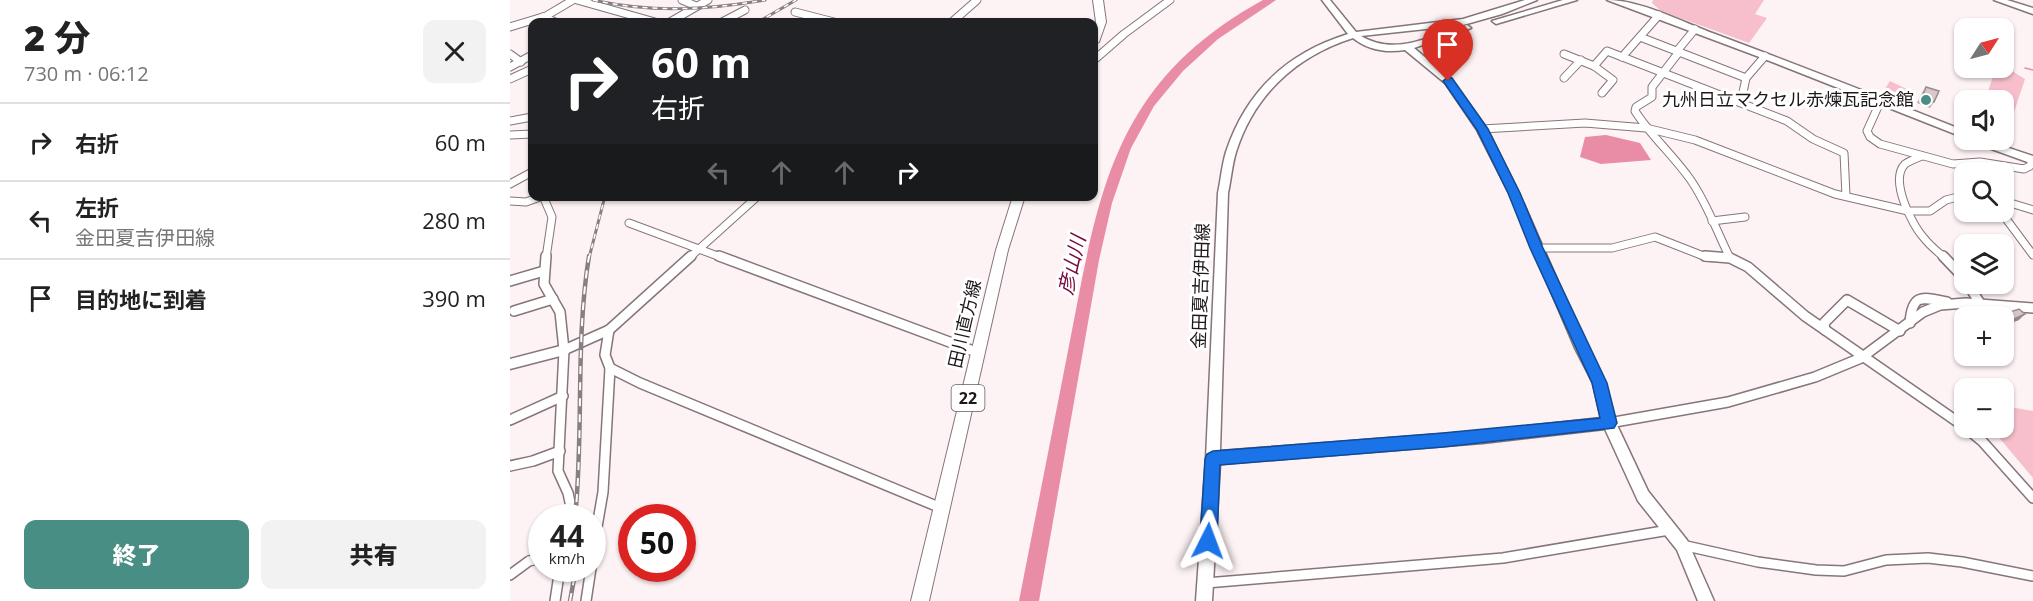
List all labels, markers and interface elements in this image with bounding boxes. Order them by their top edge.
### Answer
text: 2 分 [24,13,90,62]
north arrow [1954,18,2014,78]
map controls [1954,18,2014,438]
pin [1422,19,1473,81]
button: close [423,20,486,83]
icon: arrive [1431,28,1464,61]
text: 60 m [651,33,751,90]
icon: right [552,42,630,120]
text: 730 m · 06:12 [24,60,149,87]
place label: 九州日立マクセル赤煉瓦記念館 [1662,87,1914,111]
text: 右折 [651,89,705,126]
button: sound [1954,90,2014,150]
marker: 九州日立マクセル赤煉瓦記念館 [1919,93,1933,107]
icon: right [24,126,57,159]
text: 60 m [435,127,486,157]
text: 右折 [75,128,119,158]
icon: left [702,156,735,189]
icon: ahead [765,156,798,189]
icon: ahead [828,156,861,189]
icon: right [891,156,924,189]
button: search [1954,162,2014,222]
text: 左折 [75,192,119,222]
icon: left [24,204,57,237]
text: 280 m [422,205,486,235]
street label: 金田夏吉伊田線 [1186,223,1214,349]
text: 金田夏吉伊田線 [75,224,215,251]
water label: 彦山川 [1052,231,1092,297]
button: layers [1954,234,2014,294]
street label: 田川直方線 [942,277,986,370]
icon: arrive [24,282,57,315]
text: 390 m [422,283,486,313]
text: 目的地に到着 [75,284,207,314]
button: + [1954,306,2014,366]
button: − [1954,378,2014,438]
road number: 22 [952,385,984,411]
speed limit sign: 50 [618,504,696,582]
position arrow [1176,509,1240,573]
text: 44 [550,515,584,556]
button: 終了 [24,520,249,589]
button: 共有 [261,520,486,589]
text: km/h [549,548,585,568]

